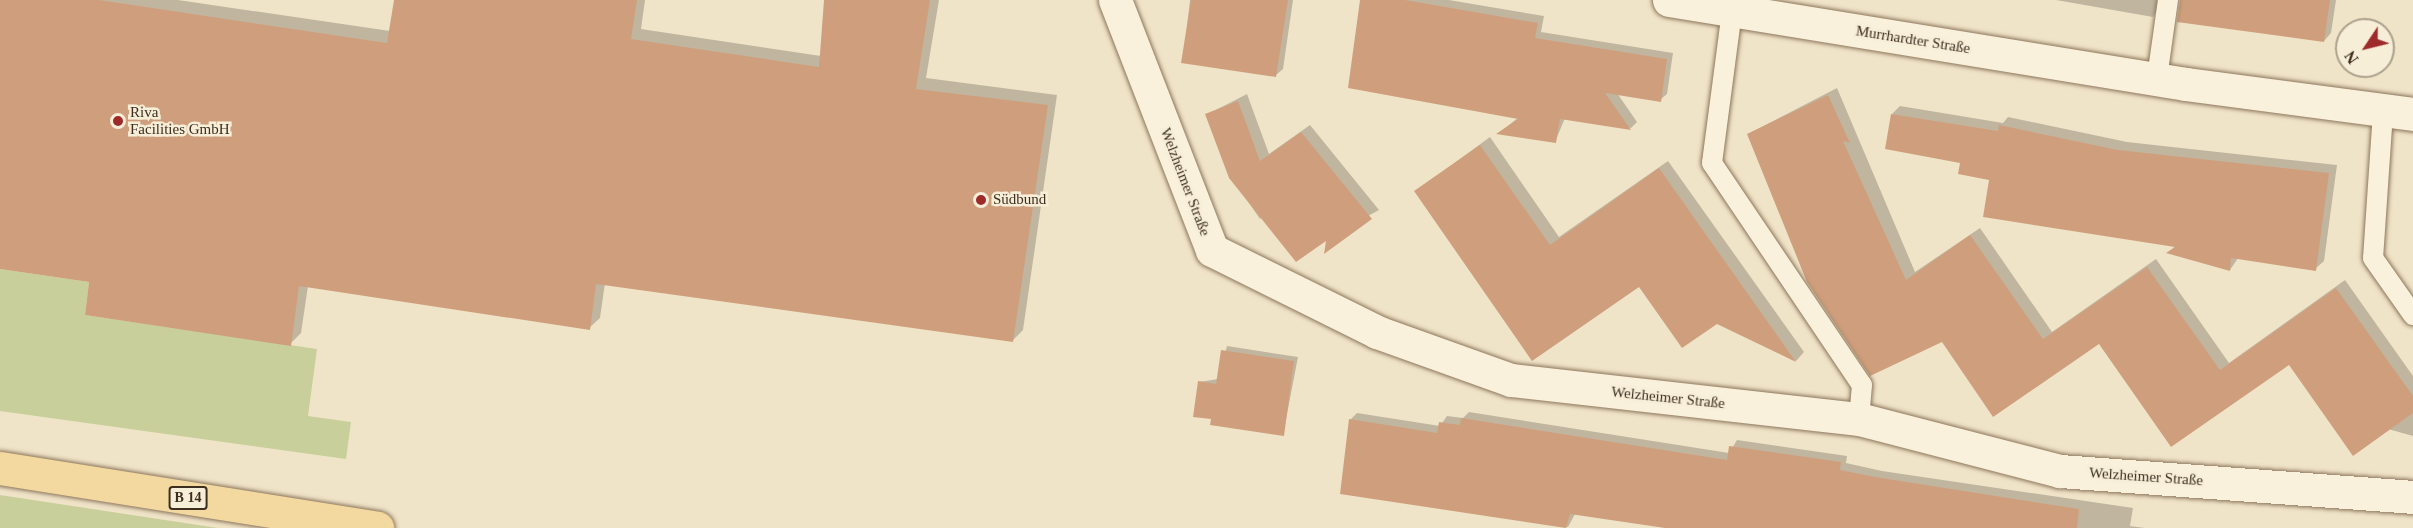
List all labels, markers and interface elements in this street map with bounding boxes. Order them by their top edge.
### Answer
north arrow [2335,18,2395,78]
street label: Murrhardter Straße [1855,22,1971,58]
text: N [2341,48,2362,67]
place label: Riva Facilities GmbH [130,103,230,138]
marker: Riva Facilities GmbH [111,114,125,128]
street label: Welzheimer Straße [1156,125,1214,239]
place label: Südbund [993,191,1046,209]
marker: Südbund [974,193,988,207]
street label: Welzheimer Straße [1610,383,1726,413]
street label: Welzheimer Straße [2088,464,2204,490]
road number: B 14 [168,487,207,509]

